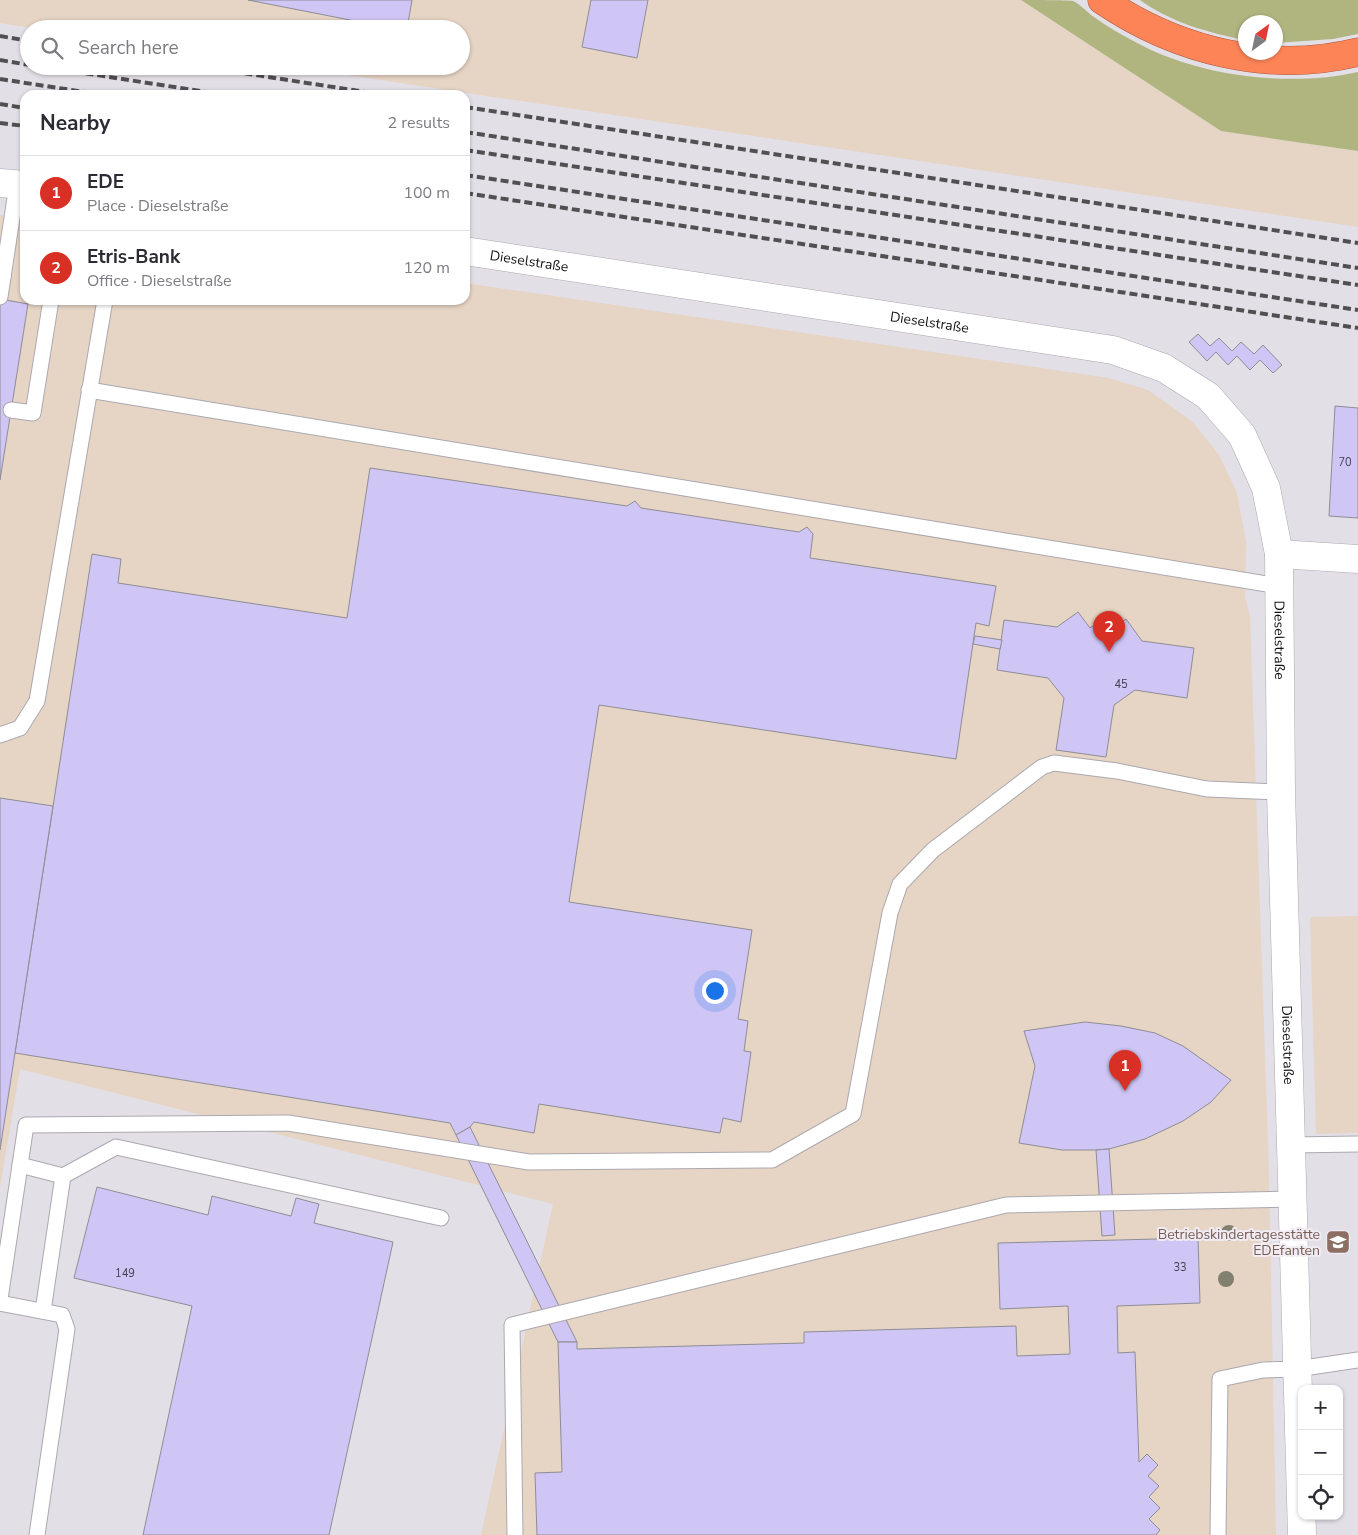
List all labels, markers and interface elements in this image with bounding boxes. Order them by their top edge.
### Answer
north arrow [1238,15,1283,60]
search box [20,20,470,75]
icon: search [38,34,66,62]
text: Search here [78,35,179,61]
text: Nearby [40,109,110,137]
text: 2 results [388,112,450,134]
text: EDE [87,169,124,195]
text: 1 [51,182,61,204]
text: 100 m [403,182,450,204]
text: Place · Dieselstraße [87,195,229,217]
text: Etris-Bank [87,244,180,270]
street label: Dieselstraße [489,246,570,277]
text: 2 [51,257,61,279]
text: 120 m [403,257,450,279]
text: Office · Dieselstraße [87,270,232,292]
street label: Dieselstraße [889,307,970,338]
house number: 70 [1338,455,1352,470]
street label: Dieselstraße [1269,600,1289,680]
pin: 2 [1093,611,1125,652]
house number: 45 [1114,677,1128,692]
your location [702,978,728,1004]
street label: Dieselstraße [1277,1005,1298,1085]
pin: 1 [1109,1050,1141,1091]
place label: Betriebskindertagesstätte EDEfanten [1158,1225,1320,1260]
school or university icon: Betriebskindertagesstätte EDEfanten [1325,1229,1351,1255]
house number: 33 [1173,1260,1187,1275]
house number: 149 [115,1266,135,1281]
map controls [1298,1385,1343,1520]
button: + [1298,1385,1343,1430]
button: − [1298,1430,1343,1475]
button: locate [1298,1475,1343,1520]

